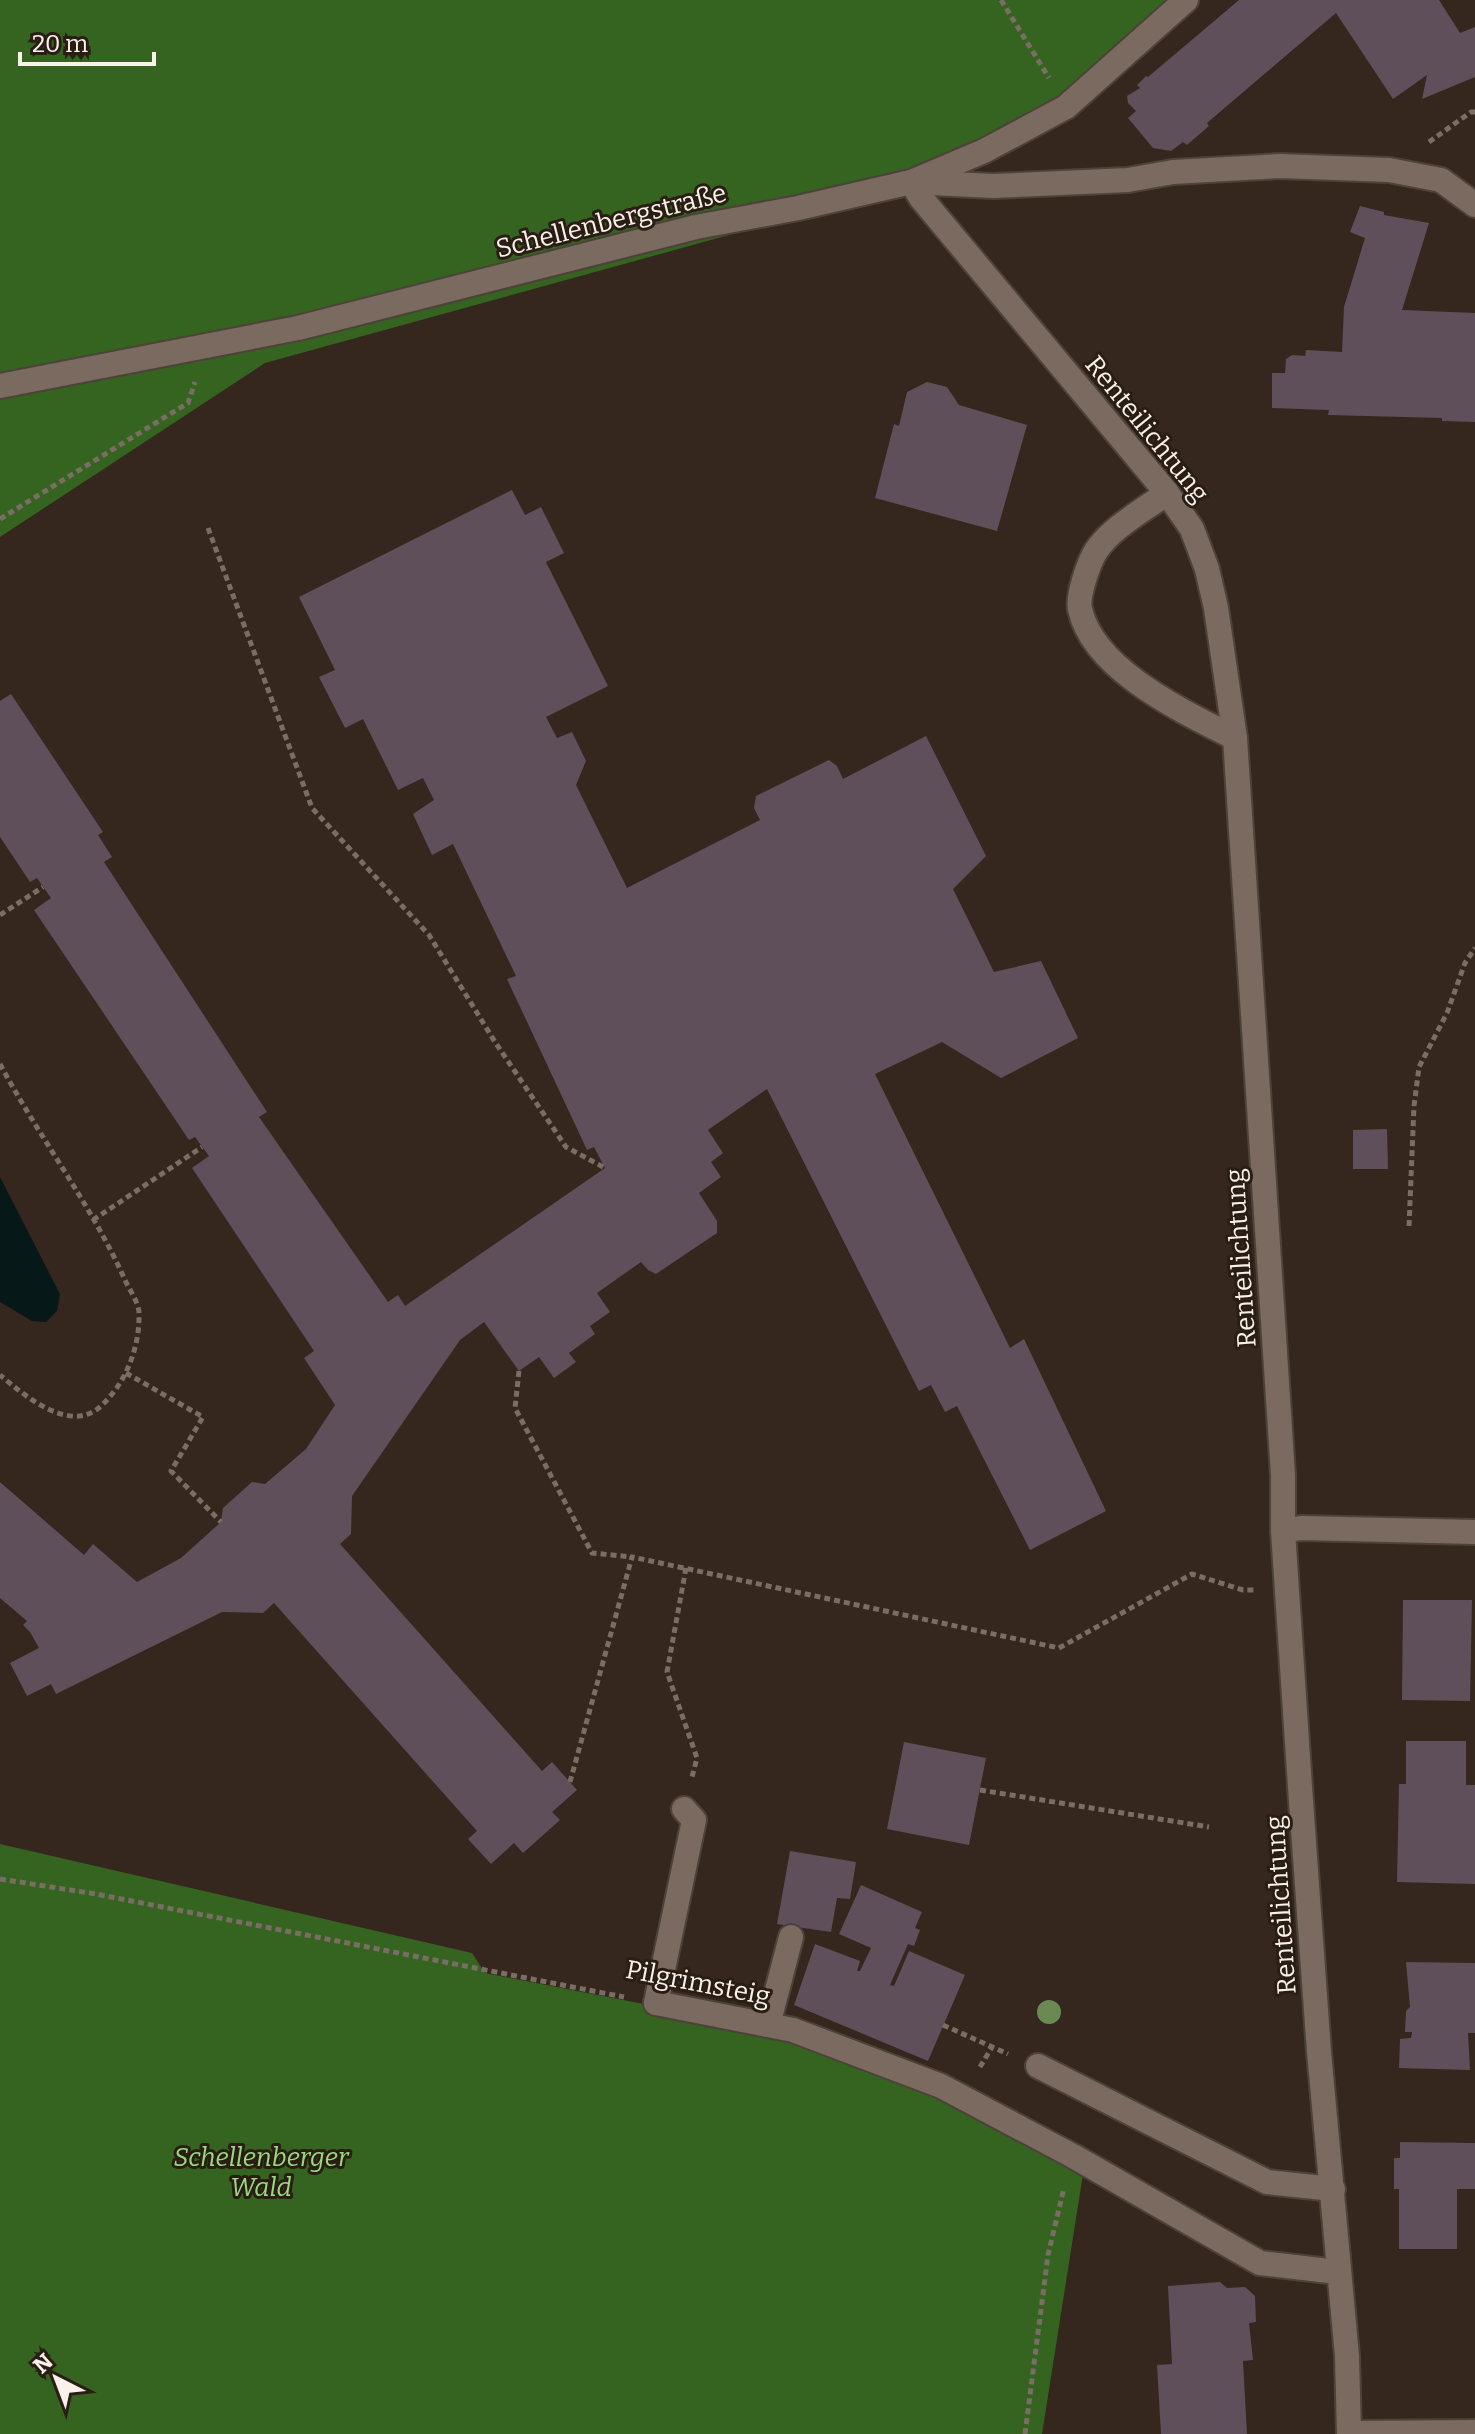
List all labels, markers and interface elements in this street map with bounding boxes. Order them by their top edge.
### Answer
scale bar [20,16,154,66]
text: 20 m [32,30,88,58]
street label: Schellenbergstraße [493,177,729,265]
street label: Renteilichtung [1079,350,1215,508]
street label: Renteilichtung [1219,1168,1263,1348]
street label: Renteilichtung [1259,1815,1303,1995]
street label: Pilgrimsteig [623,1954,773,2012]
park label: Schellenberger Wald [174,2142,350,2203]
north arrow [16,2338,96,2418]
text: N [28,2348,58,2379]

